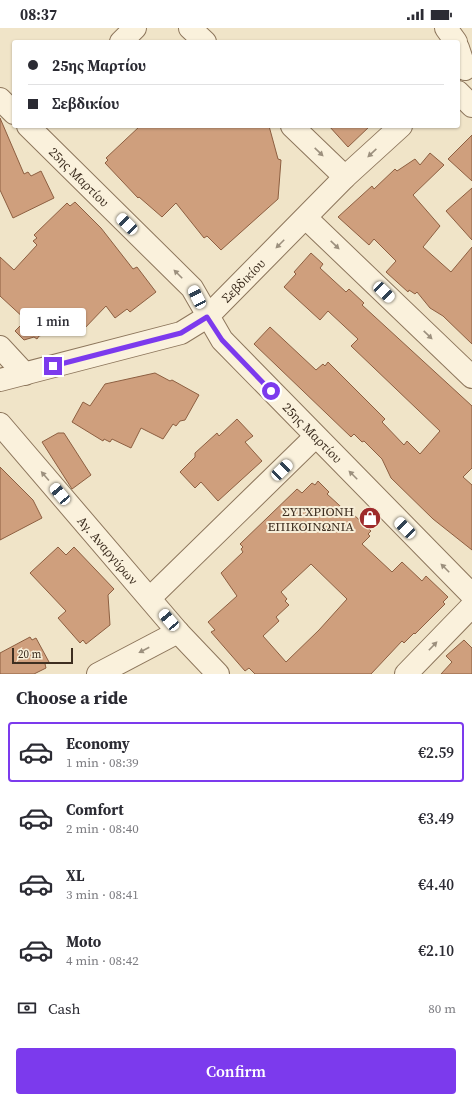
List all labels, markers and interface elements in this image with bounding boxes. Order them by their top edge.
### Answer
text: 08:37 [20,4,57,25]
text: 25ης Μαρτίου [52,55,146,76]
text: Σεβδικίου [52,93,119,114]
street label: 25ης Μαρτίου [45,143,113,211]
one-way arrow [314,147,324,156]
one-way arrow [367,148,377,157]
car [114,211,140,237]
one-way arrow [275,239,285,249]
one-way arrow [330,240,339,249]
street label: Σεβδικίου [218,255,269,306]
one-way arrow [173,269,183,279]
car [371,279,397,305]
car [186,284,208,310]
callout: 1 min [20,308,86,336]
text: 1 min [36,313,70,330]
one-way arrow [423,330,433,340]
route end [44,357,62,375]
route start [262,382,280,400]
street label: 25ης Μαρτίου [279,399,346,467]
car [269,457,295,483]
one-way arrow [348,470,358,480]
one-way arrow [40,471,49,481]
car [48,481,72,507]
place label: ΣΥΓΧΡΙΟΝΗ ΕΠΙΚΟΙΝΩΝΙΑ [267,503,354,535]
shop icon: ΣΥΓΧΡΙΟΝΗ ΕΠΙΚΟΙΝΩΝΙΑ [357,505,383,531]
street label: Αγ. Αναργύρων [73,513,142,588]
car [392,515,418,541]
one-way arrow [440,563,449,573]
car [157,607,181,633]
one-way arrow [428,641,438,651]
scale bar [12,646,73,665]
one-way arrow [138,646,150,653]
text: 20 m [18,647,41,662]
text: Choose a ride [16,685,128,710]
text: Economy [66,733,130,754]
icon: car [18,734,54,770]
text: €2.59 [418,742,454,763]
text: 1 min · 08:39 [66,754,139,771]
text: Comfort [66,799,124,820]
icon: car [18,800,54,836]
text: €3.49 [418,808,454,829]
text: 2 min · 08:40 [66,820,139,837]
text: XL [66,865,85,886]
icon: car [18,866,54,902]
text: €4.40 [418,874,454,895]
text: 3 min · 08:41 [66,886,139,903]
text: Moto [66,931,101,952]
icon: car [18,932,54,968]
text: €2.10 [418,940,454,961]
text: 4 min · 08:42 [66,952,139,969]
icon: cash [16,997,38,1019]
text: Cash [48,998,80,1019]
text: 80 m [428,1000,456,1017]
button: Confirm [16,1048,456,1094]

